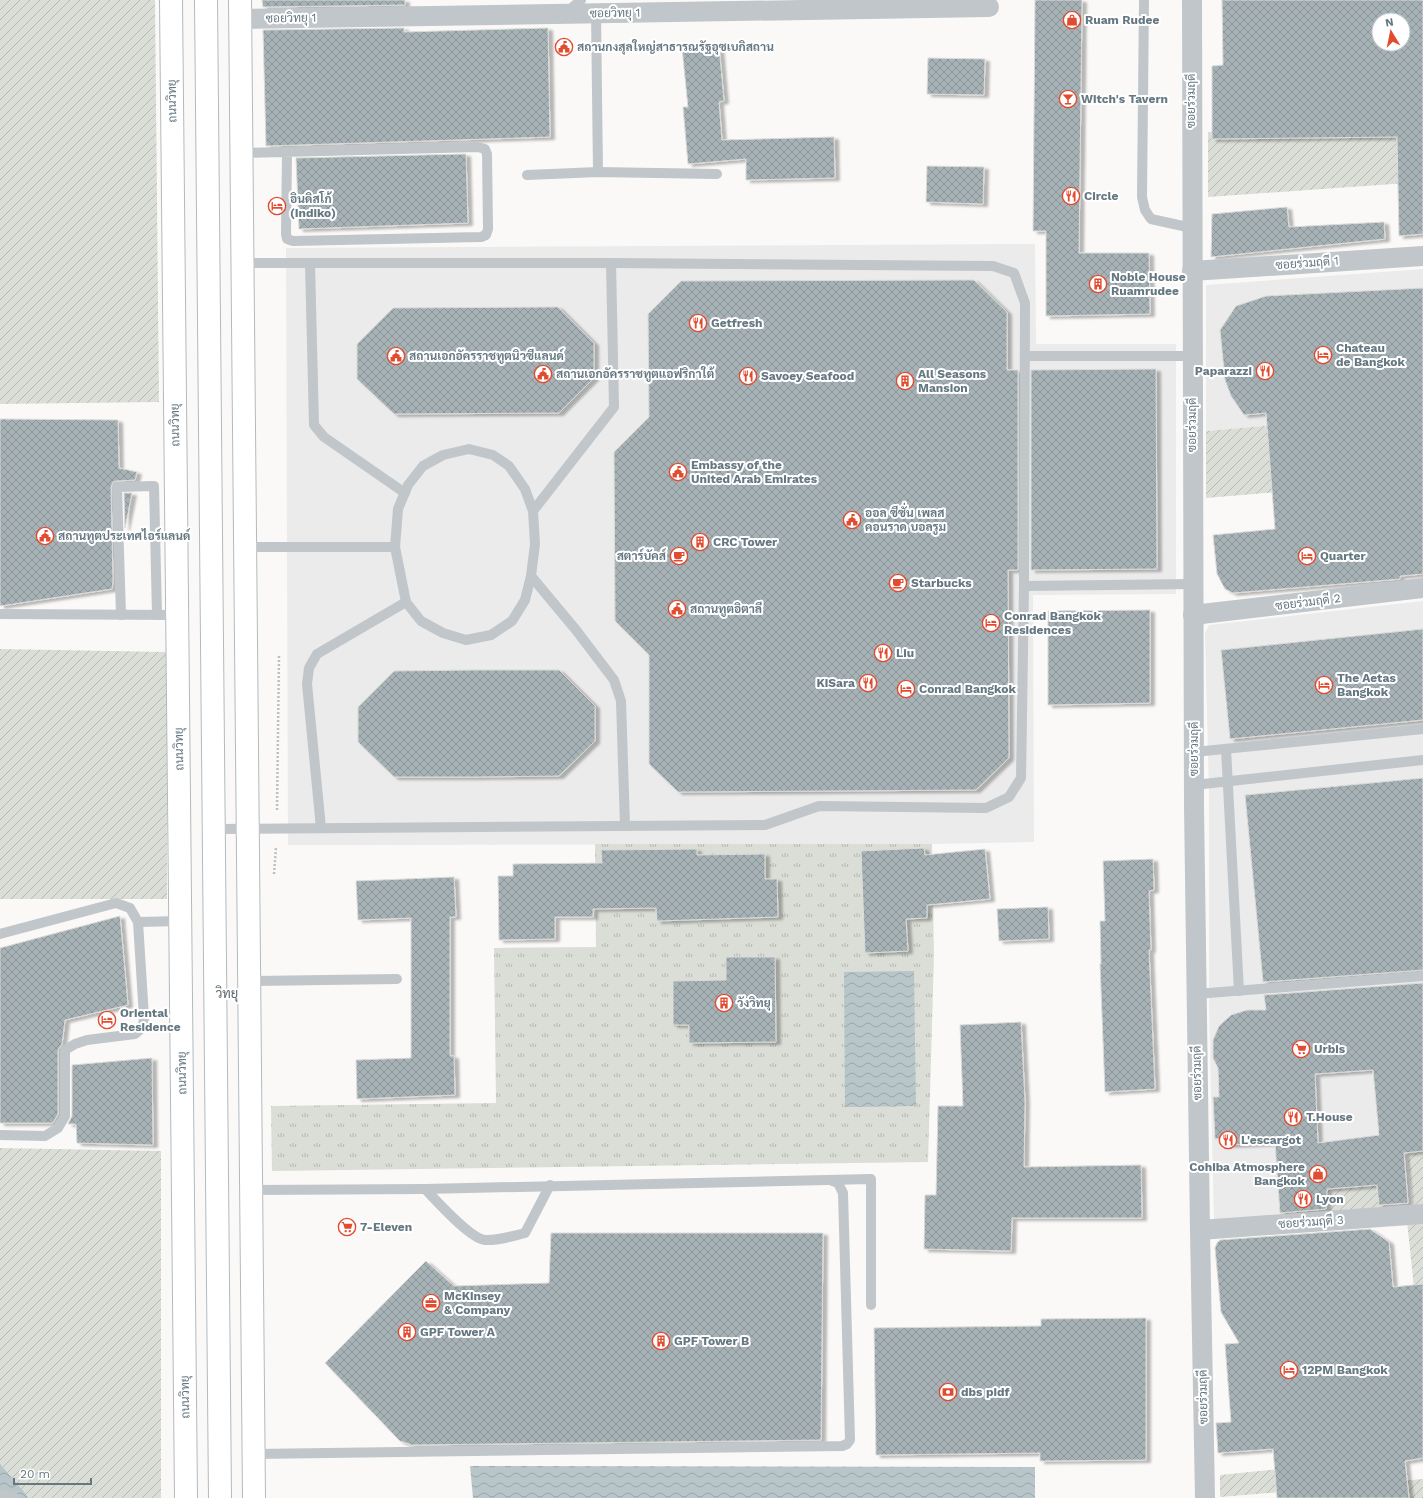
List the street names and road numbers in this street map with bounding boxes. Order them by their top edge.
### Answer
street label: ซอยวิทยุ 1 [590,6,641,22]
street label: ซอยวิทยุ 1 [266,11,317,27]
street label: ซอยร่วมฤดี [1183,74,1198,128]
street label: ถนนวิทยุ [165,79,181,123]
street label: ซอยร่วมฤดี 1 [1275,253,1339,272]
street label: ซอยร่วมฤดี [1184,398,1199,452]
street label: ถนนวิทยุ [168,403,184,447]
street label: ซอยร่วมฤดี 2 [1274,590,1342,613]
street label: ซอยร่วมฤดี [1186,722,1201,776]
street label: ถนนวิทยุ [172,727,188,771]
street label: ซอยร่วมฤดี [1189,1046,1204,1100]
street label: ถนนวิทยุ [175,1051,191,1095]
street label: ซอยร่วมฤดี 3 [1278,1212,1344,1231]
street label: ซอยร่วมฤดี [1195,1370,1210,1424]
street label: ถนนวิทยุ [178,1375,194,1419]

